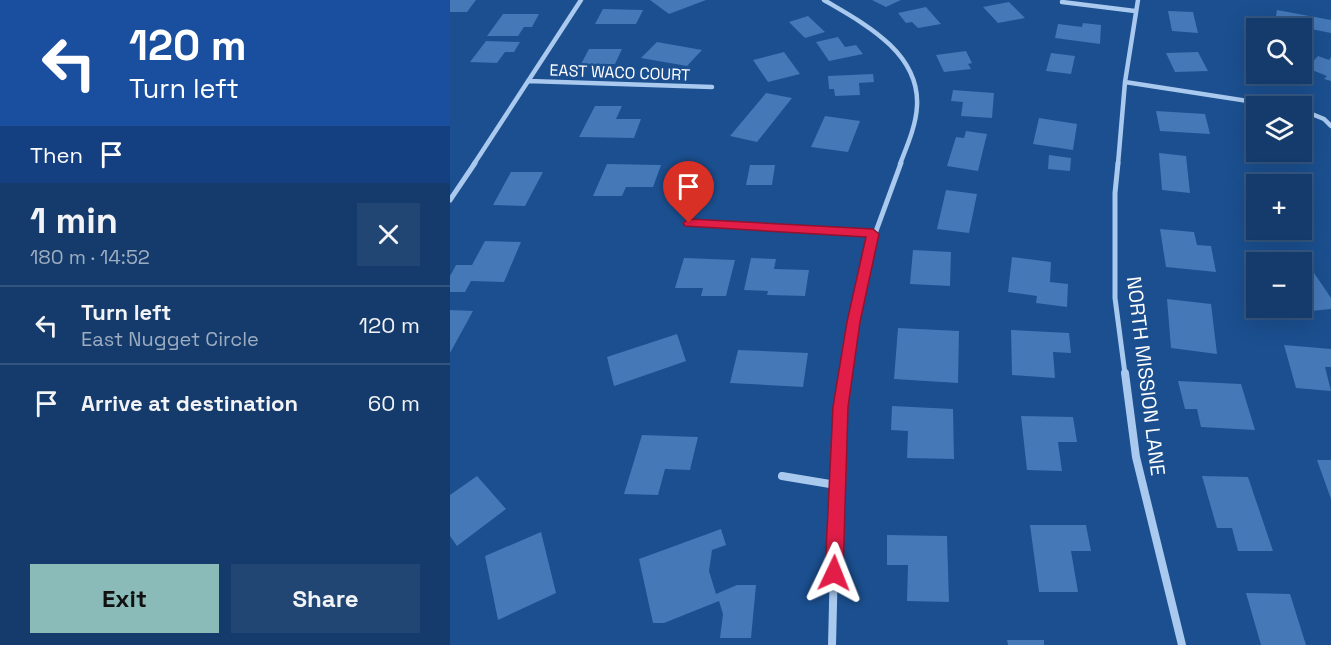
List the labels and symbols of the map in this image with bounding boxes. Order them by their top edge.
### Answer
street label: EAST WACO COURT [549,60,691,85]
pin [663,161,714,223]
street label: NORTH MISSION LANE [1121,275,1171,477]
position arrow [802,541,866,605]

